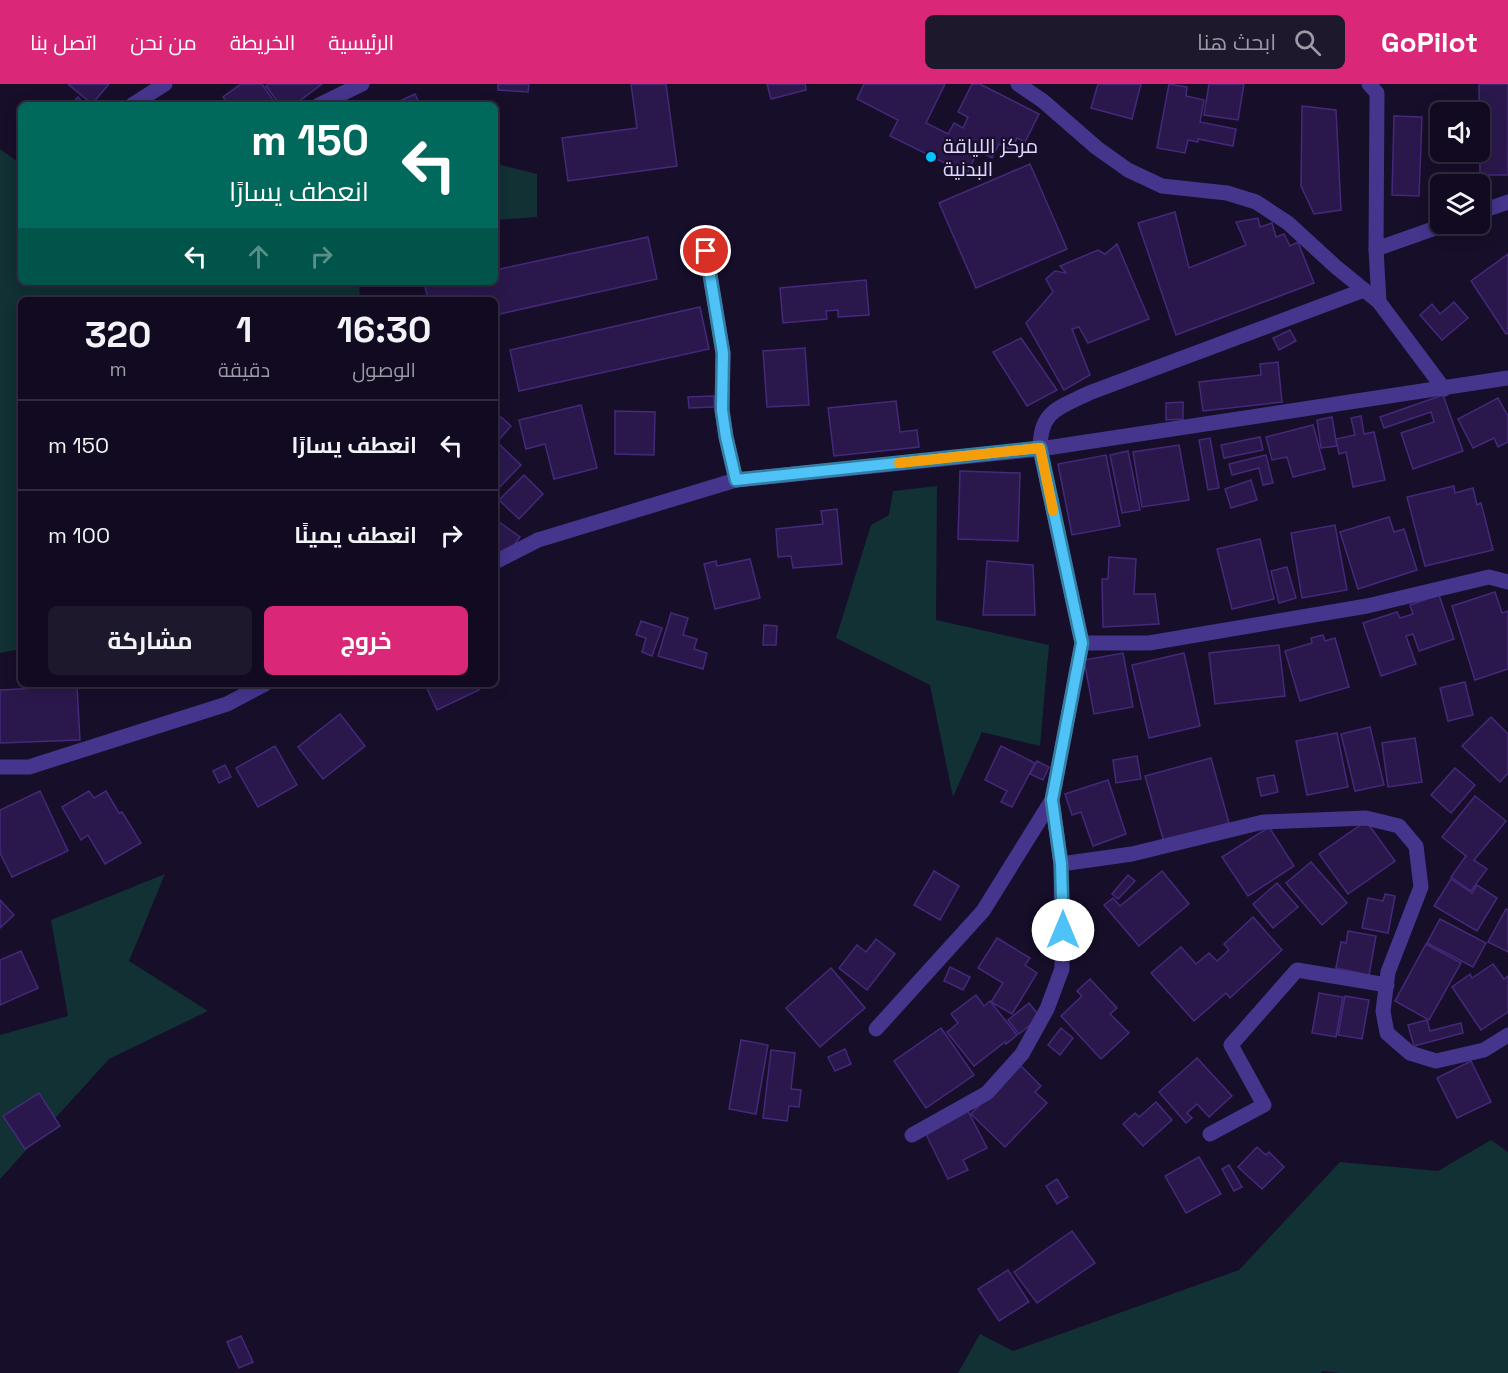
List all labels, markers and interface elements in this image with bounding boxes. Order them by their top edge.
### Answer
search box [925,15,1345,69]
text: GoPilot [1381,24,1478,60]
icon: search [1291,26,1324,59]
text: ابحث هنا [1197,28,1276,56]
text: اتصل بنا [30,29,97,56]
text: من نحن [130,29,197,56]
text: الخريطة [230,29,295,56]
text: الرئيسية [328,29,394,56]
map controls [1430,102,1490,234]
button: sound [1430,102,1490,162]
text: 150 m [251,114,369,167]
icon: left [390,126,468,204]
place label: مركز اللياقة البدنية [943,133,1038,182]
marker: مركز اللياقة البدنية [924,150,938,164]
text: انعطف يسارًا [229,174,369,209]
button: layers [1430,174,1490,234]
pin [680,225,731,276]
icon: arrive [689,234,722,267]
icon: left [179,240,212,273]
icon: ahead [242,240,275,273]
icon: right [305,240,338,273]
text: 1 [236,307,252,353]
text: 16:30 [337,307,431,353]
text: 320 [85,312,151,358]
text: m [109,356,127,382]
text: دقيقة [218,357,270,383]
text: الوصول [352,357,416,383]
icon: left [435,429,468,462]
text: 150 m [48,431,109,459]
text: انعطف يسارًا [291,431,417,459]
icon: right [435,519,468,552]
text: 100 m [48,521,110,549]
text: انعطف يمينًا [294,521,417,549]
button: مشاركة [48,606,252,675]
button: خروج [264,606,468,675]
position arrow [1031,898,1095,962]

